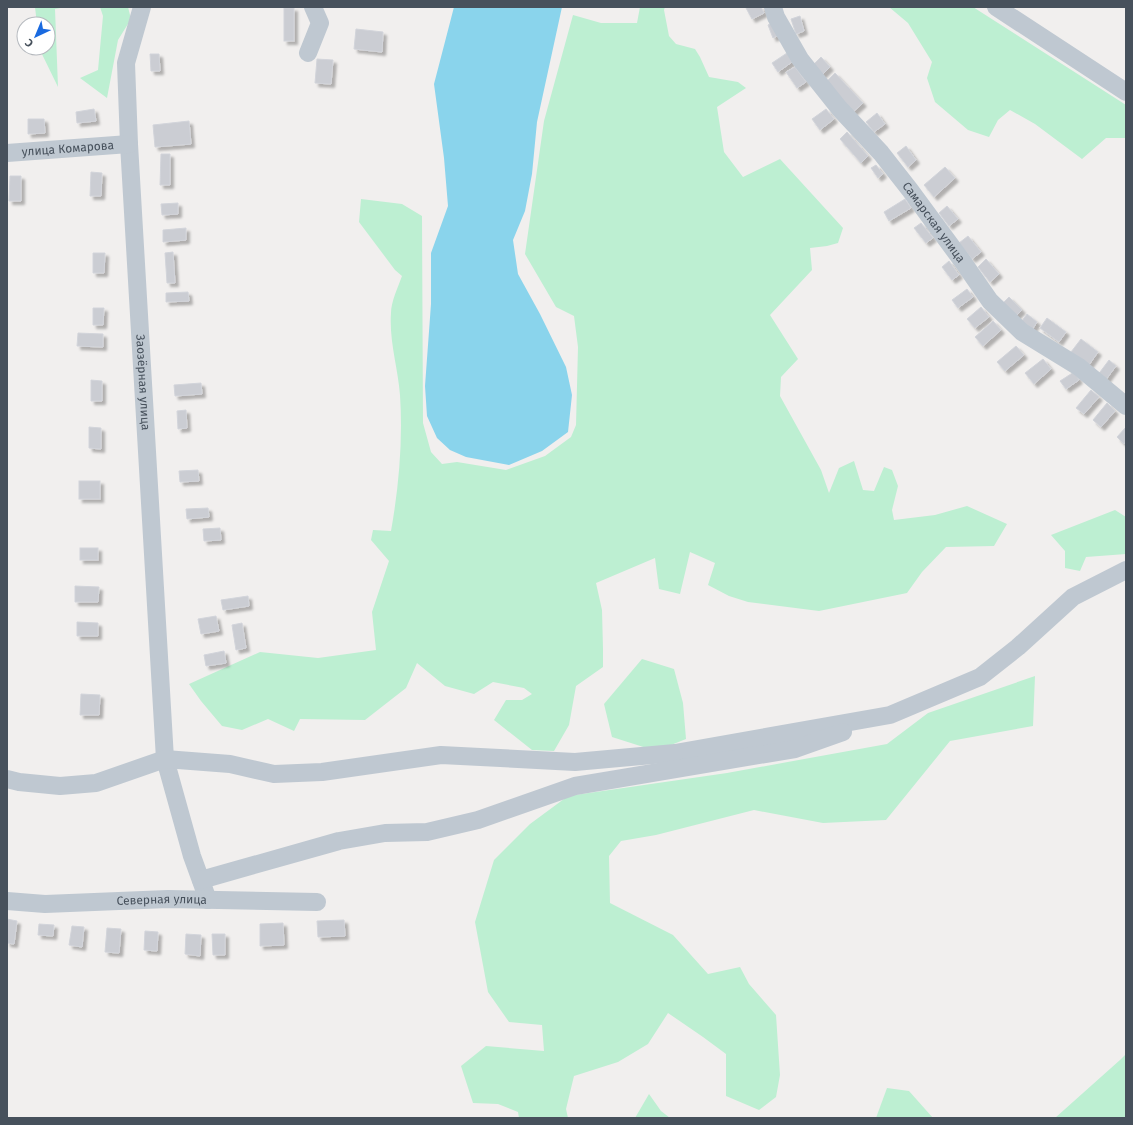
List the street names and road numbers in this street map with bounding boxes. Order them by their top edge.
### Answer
street label: улица Комарова [21,138,114,159]
street label: Самарская улица [899,179,968,265]
street label: Заозёрная улица [133,334,153,431]
street label: Северная улица [116,892,207,908]

